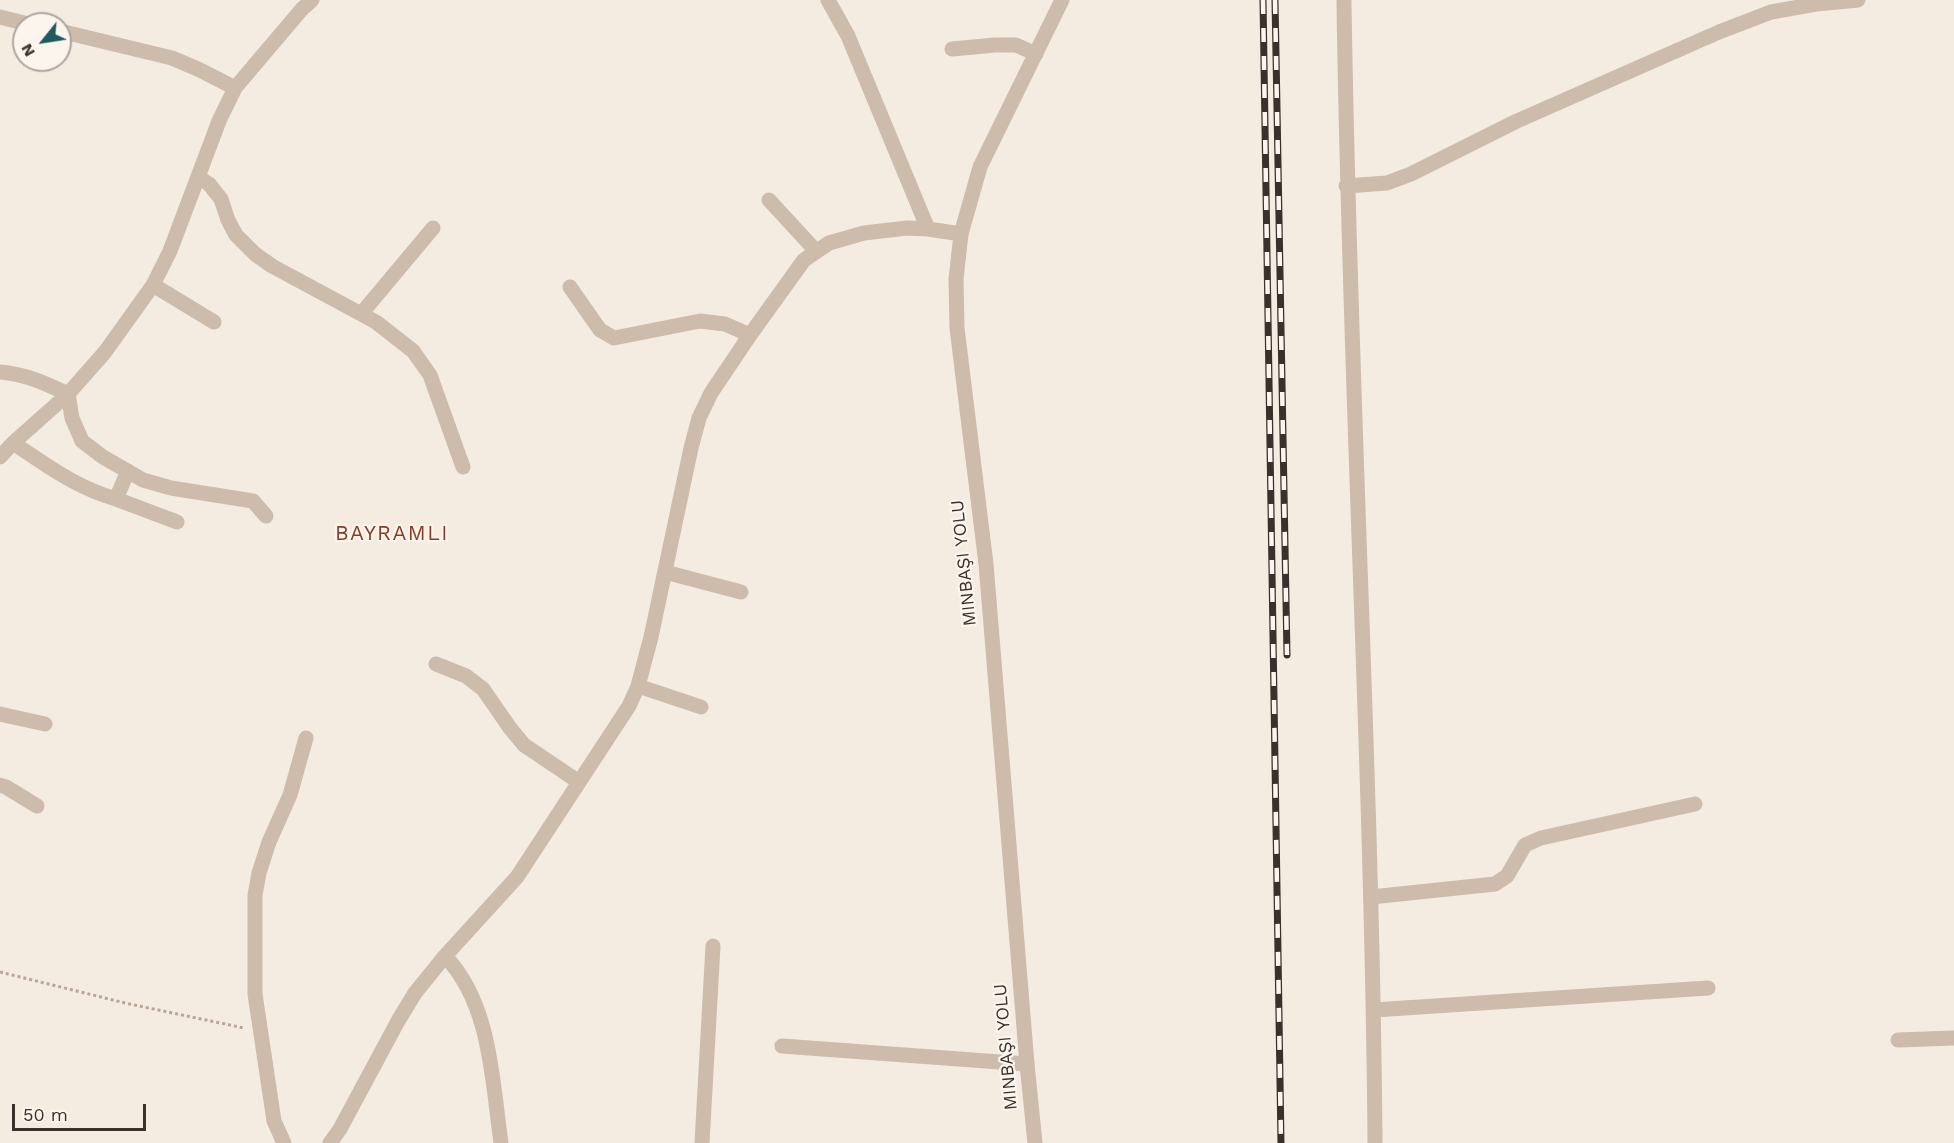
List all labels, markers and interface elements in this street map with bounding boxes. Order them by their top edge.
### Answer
north arrow [12,12,72,72]
text: N [17,40,39,60]
street label: MINBAŞI YOLU [947,499,981,627]
district label: BAYRAMLI [335,521,449,547]
street label: MINBAŞI YOLU [990,983,1022,1111]
scale bar [15,1092,148,1130]
text: 50 m [23,1104,68,1125]

